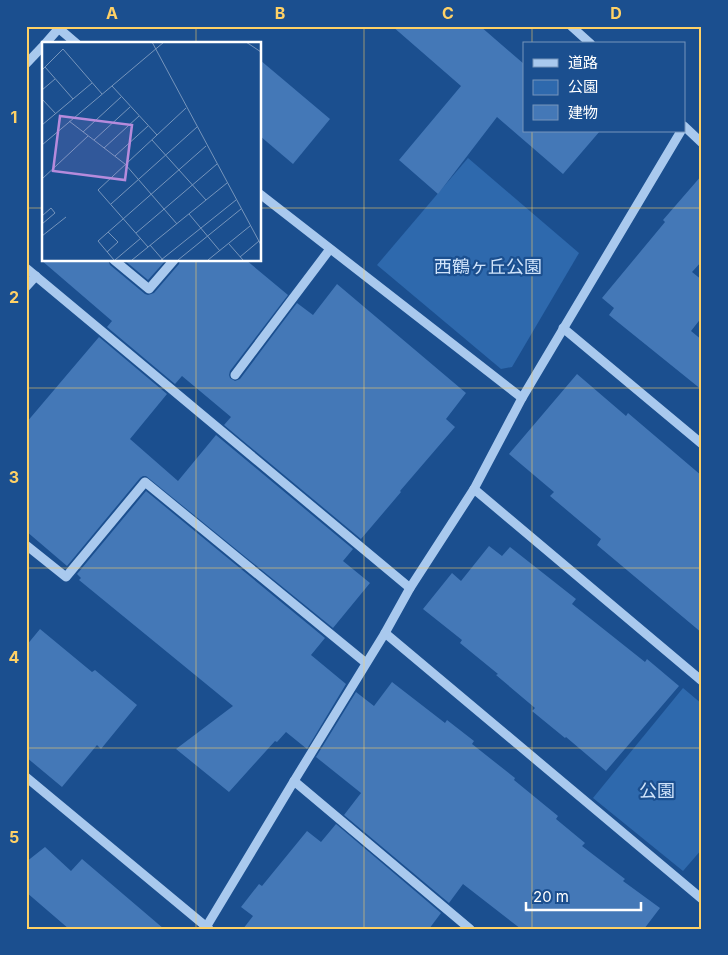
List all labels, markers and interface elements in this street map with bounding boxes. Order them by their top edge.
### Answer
text: A [106,3,118,23]
text: B [275,3,285,23]
text: C [442,3,454,23]
text: D [610,3,622,23]
inset map [42,42,261,261]
legend [523,42,686,132]
text: 道路 [568,53,598,72]
text: 公園 [568,77,598,96]
text: 建物 [568,103,598,122]
text: 1 [11,107,17,127]
park label: 西鶴ヶ丘公園 [434,256,542,277]
text: 2 [9,287,19,307]
text: 3 [9,467,19,487]
text: 4 [9,647,20,667]
park label: 公園 [639,780,675,801]
text: 5 [9,827,19,847]
scale bar [526,880,640,912]
text: 20 m [533,887,569,906]

